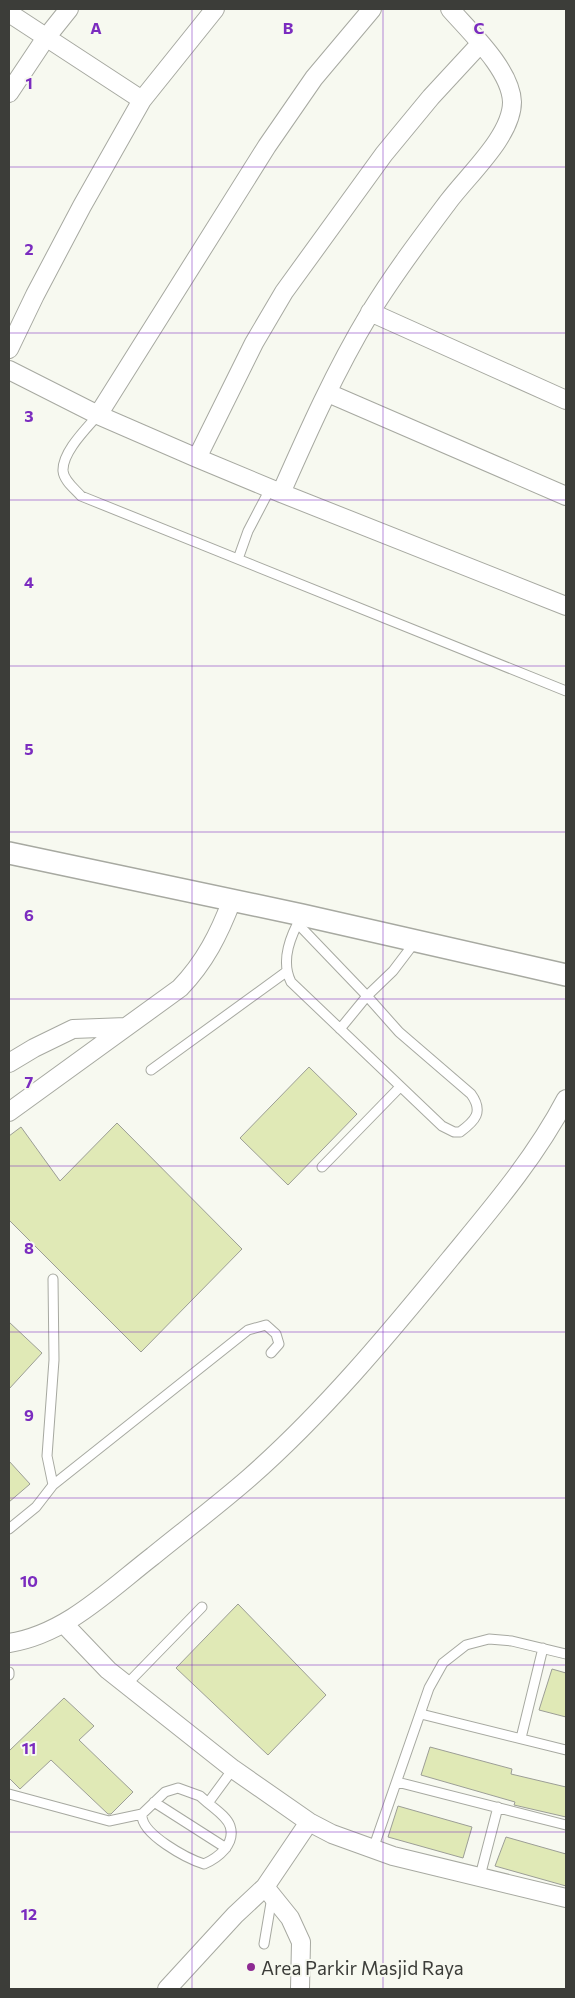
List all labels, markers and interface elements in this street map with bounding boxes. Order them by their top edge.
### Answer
text: A [90,18,102,37]
text: B [283,18,294,37]
text: C [474,18,485,37]
text: 1 [25,73,33,92]
text: 2 [24,239,34,258]
text: 3 [24,406,34,425]
text: 4 [24,572,34,591]
text: 5 [24,739,34,758]
text: 6 [24,905,34,924]
text: 7 [25,1072,34,1091]
text: 8 [24,1238,34,1257]
text: 9 [24,1405,34,1424]
text: 10 [20,1571,38,1590]
text: 11 [22,1738,36,1757]
text: 12 [21,1904,37,1923]
place label: Area Parkir Masjid Raya [261,1956,464,1979]
marker: Area Parkir Masjid Raya [245,1961,257,1973]

